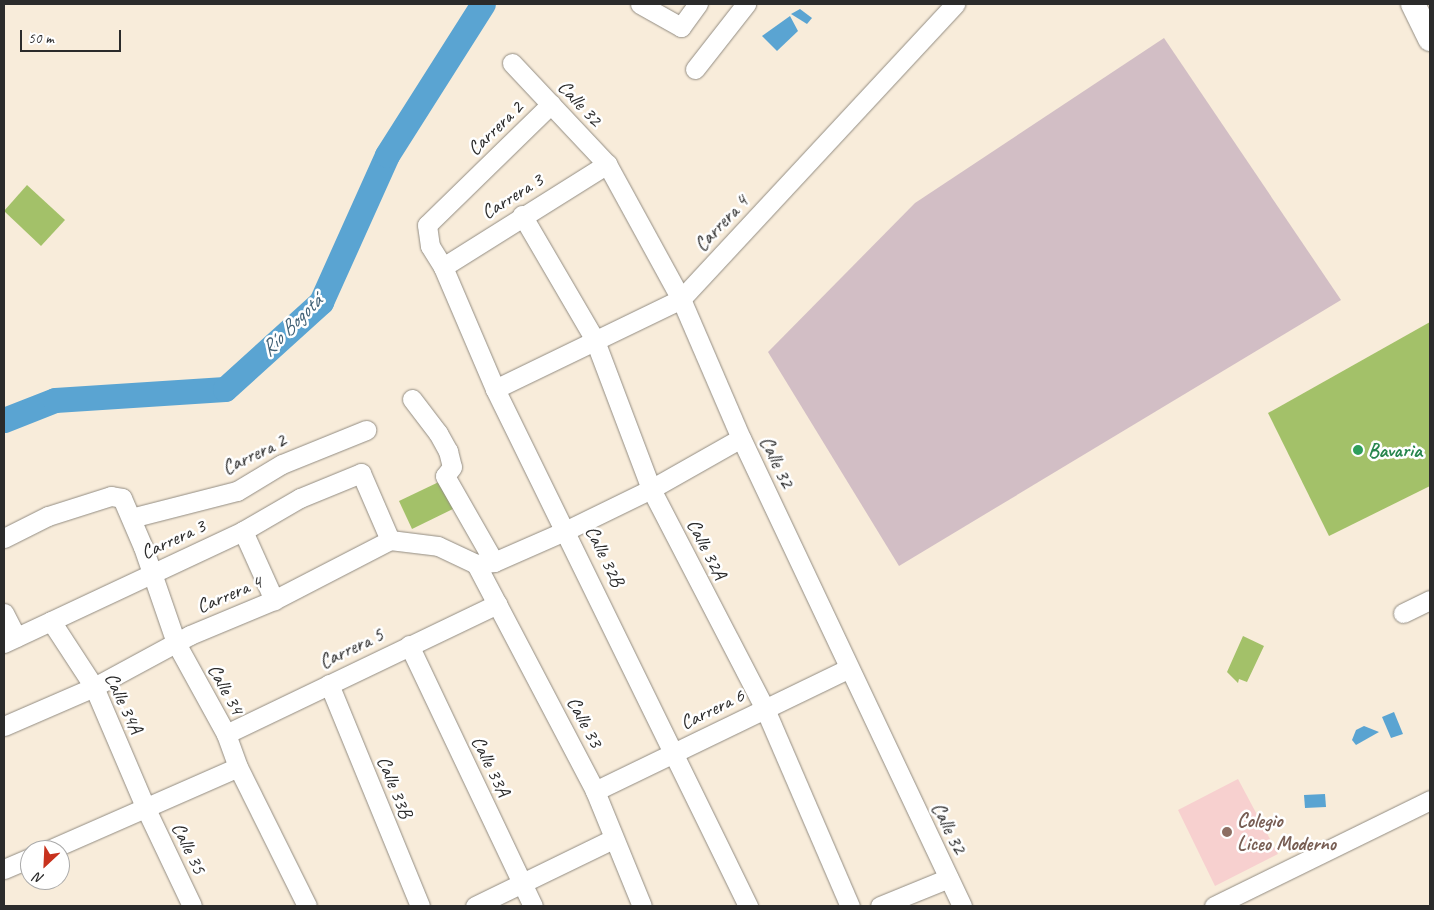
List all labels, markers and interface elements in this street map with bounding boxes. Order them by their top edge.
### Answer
scale bar [22,20,124,52]
text: 50 m [28,29,54,48]
street label: Calle 32 [553,75,607,131]
street label: Carrera 2 [462,96,528,160]
street label: Carrera 3 [477,168,547,224]
street label: Carrera 4 [689,190,753,256]
water label: Río Bogotá [255,289,327,361]
street label: Carrera 2 [218,428,290,480]
street label: Calle 32 [755,432,799,492]
place label: Bavaria [1368,438,1422,462]
marker: Bavaria [1352,444,1364,456]
street label: Carrera 3 [137,514,209,564]
street label: Calle 32A [682,515,732,583]
street label: Calle 32B [580,522,630,590]
street label: Carrera 4 [193,570,265,618]
street label: Carrera 5 [315,622,387,674]
street label: Calle 34 [202,659,250,719]
street label: Calle 34A [100,669,148,737]
street label: Carrera 6 [676,683,748,735]
street label: Calle 33 [562,692,608,752]
street label: Calle 33A [466,732,516,800]
street label: Calle 33B [372,753,418,821]
street label: Calle 32 [926,798,972,858]
place label: Colegio Liceo Moderno [1237,808,1336,855]
street label: Calle 35 [166,818,212,878]
marker: Colegio Liceo Moderno [1221,826,1233,838]
north arrow [20,840,70,890]
text: N [31,869,46,888]

